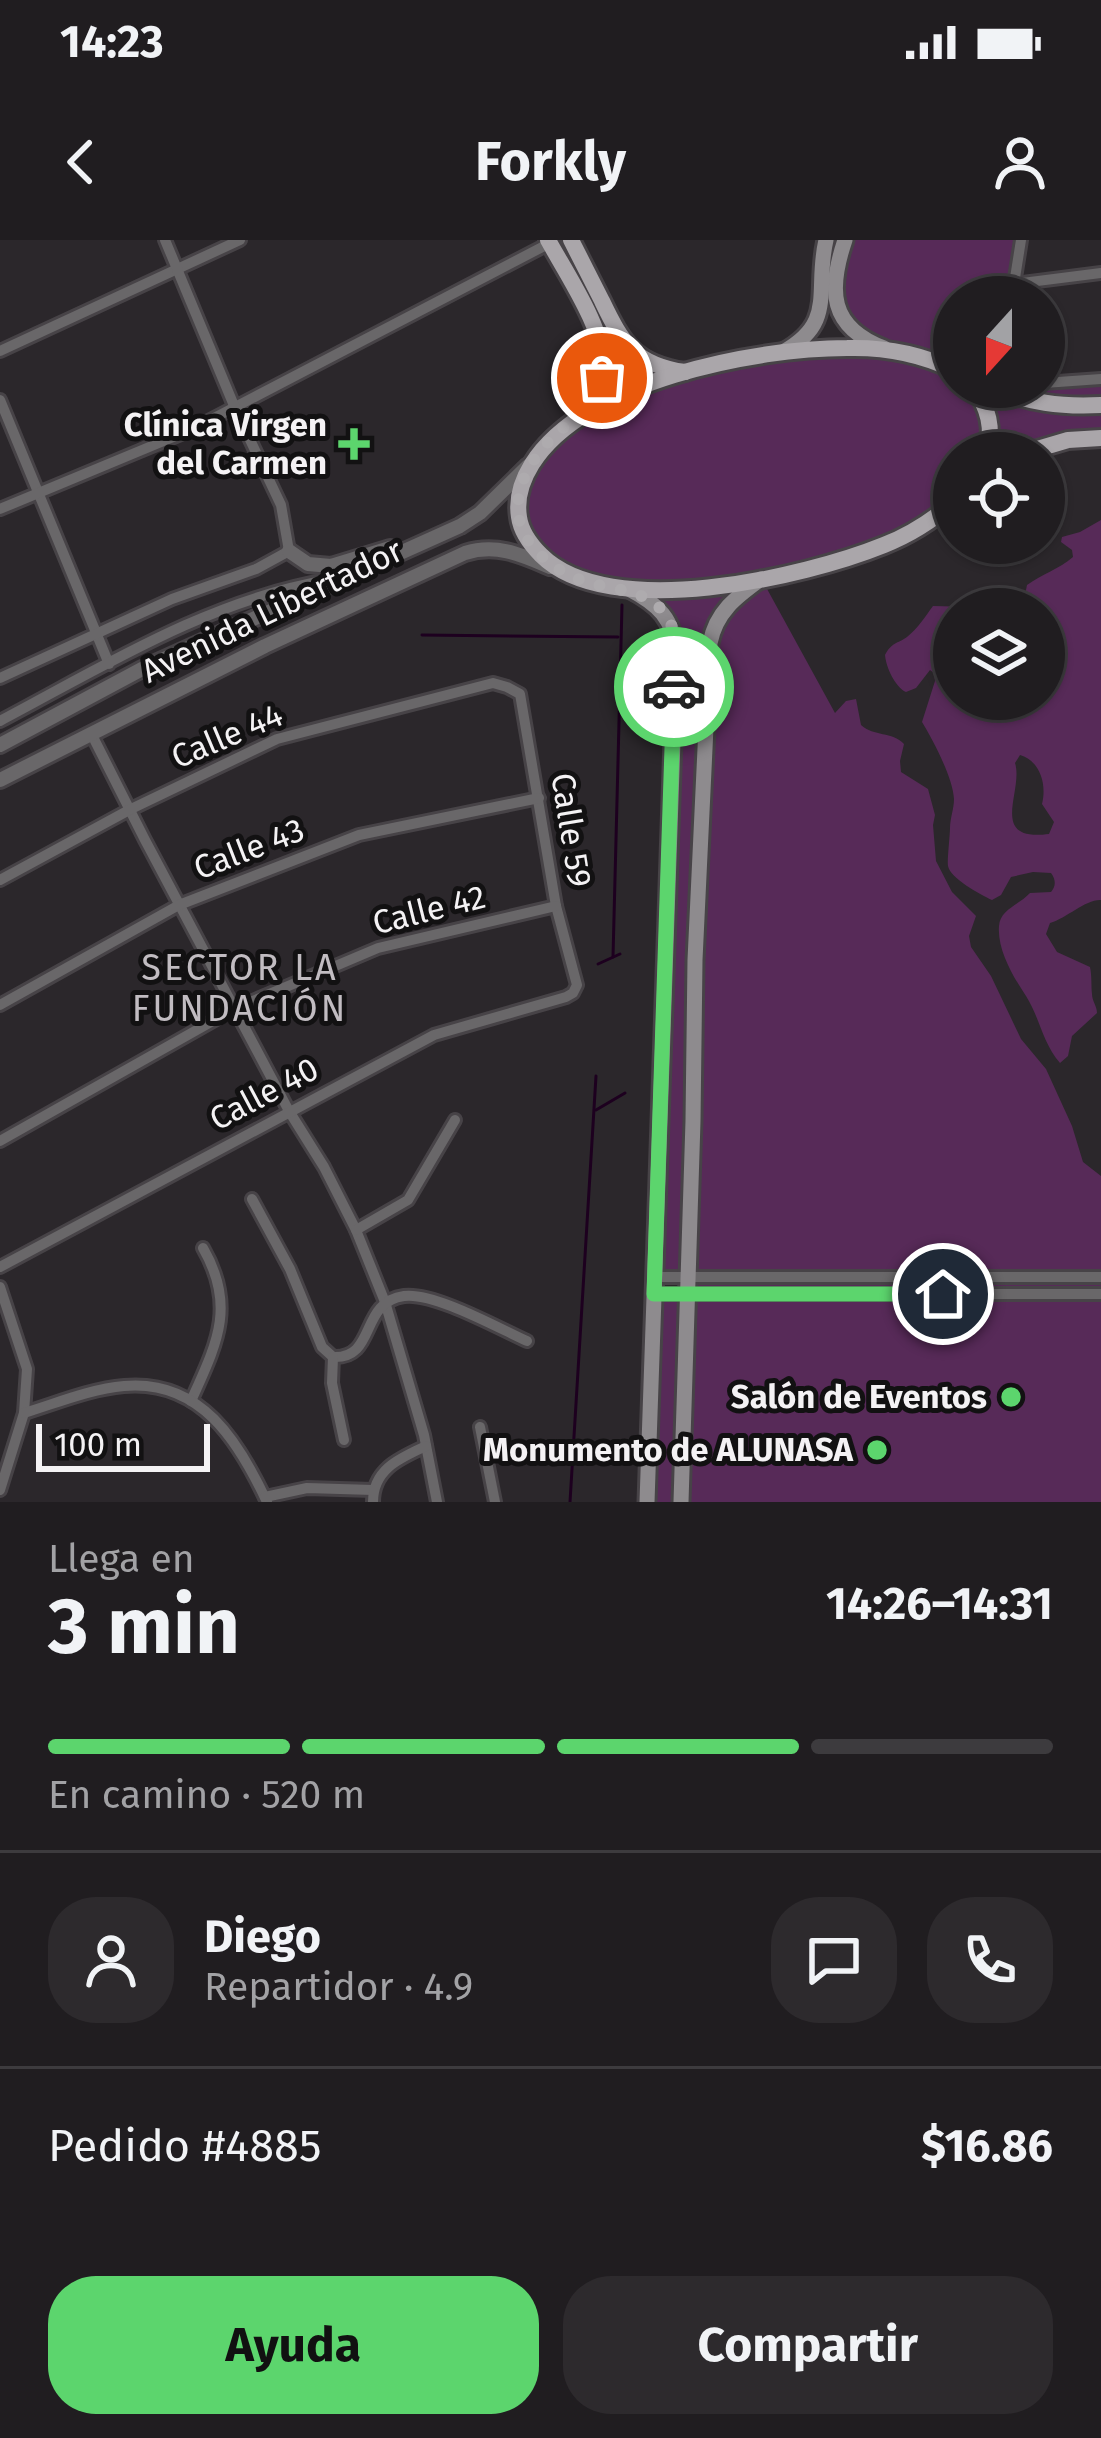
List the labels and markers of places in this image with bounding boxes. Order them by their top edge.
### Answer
pin [551,327,653,429]
place label: Clínica Virgen del Carmen [124,405,327,483]
marker: Clínica Virgen del Carmen [338,428,370,460]
pin [892,1243,994,1345]
place label: Salón de Eventos [731,1377,987,1417]
marker: Salón de Eventos [998,1384,1024,1410]
place label: Monumento de ALUNASA [483,1430,854,1470]
marker: Monumento de ALUNASA [864,1437,890,1463]

